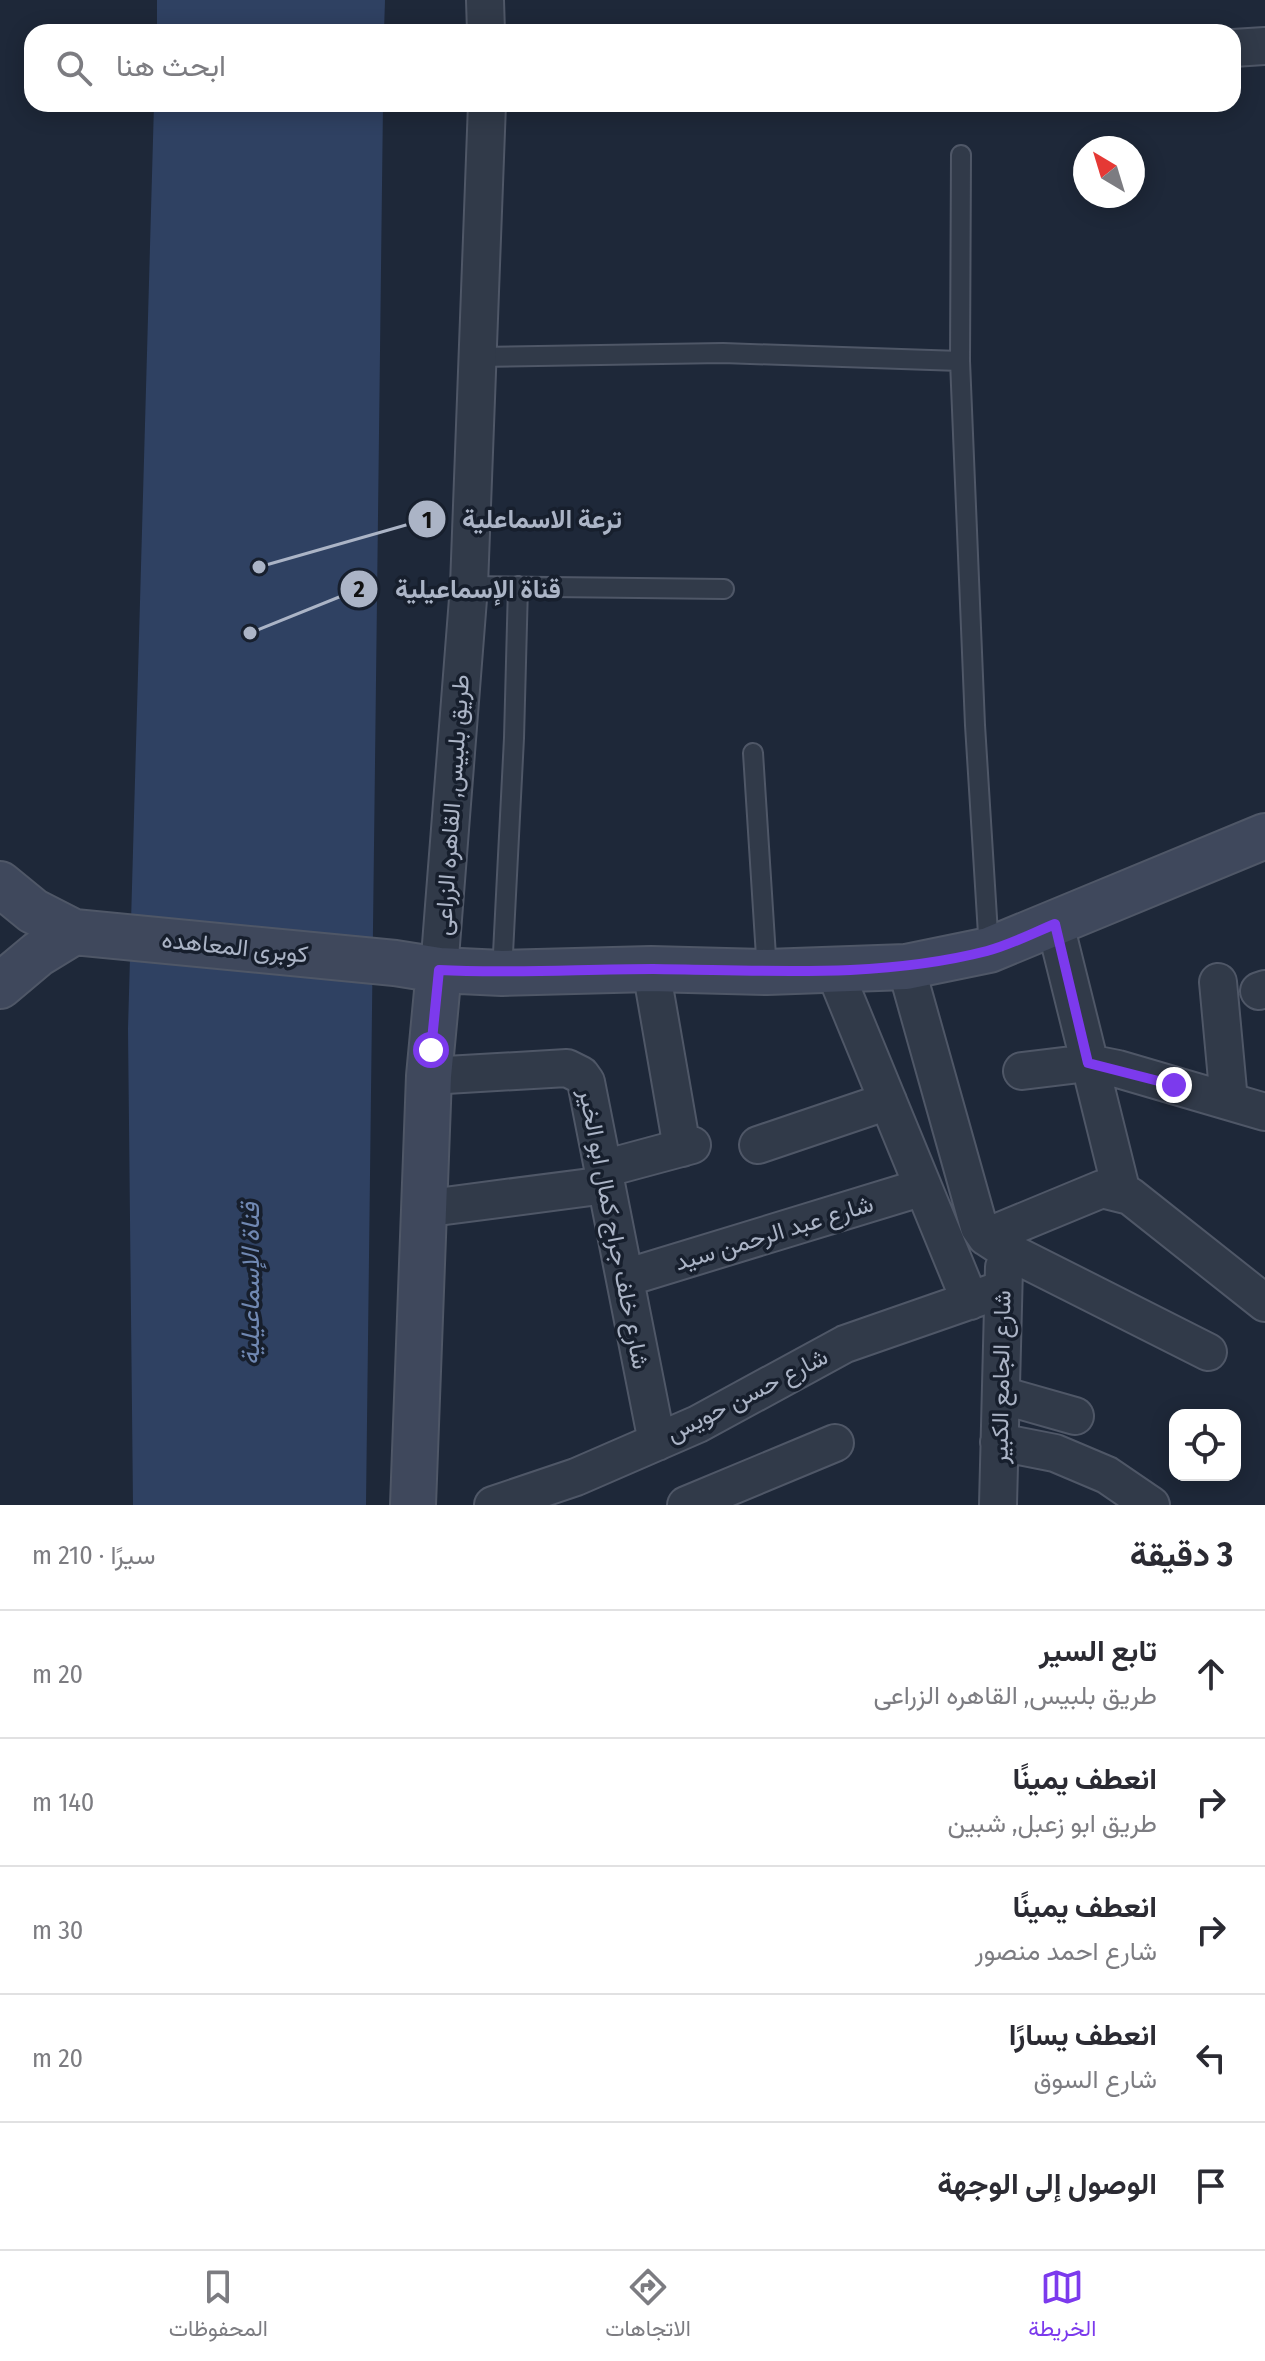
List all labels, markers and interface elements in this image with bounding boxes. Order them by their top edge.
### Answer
search box [24,24,1241,112]
icon: search [52,46,96,90]
text: ابحث هنا [116,48,226,84]
north arrow [1073,136,1145,208]
callout: ترعة الاسماعلية [407,494,638,544]
text: ترعة الاسماعلية [462,504,622,535]
text: 1 [422,506,432,534]
callout: قناة الإسماعيلية [339,564,577,614]
text: قناة الإسماعيلية [395,574,561,606]
text: 2 [352,575,365,603]
street label: طريق بلبيس, القاهره الزراعى [429,673,476,937]
street label: كوبرى المعاهده [160,925,310,970]
route start [413,1032,449,1068]
route end [1156,1067,1192,1103]
street label: شارع خلف جراج كمال ابو الخير [571,1086,655,1372]
street label: شارع عبد الرحمن سيد [671,1189,877,1278]
water label: قناة الإسماعيلية [235,1201,267,1365]
street label: شارع الجامع الكبير [985,1290,1020,1465]
street label: شارع حسن حويس [662,1342,833,1449]
map controls [1169,1409,1241,1481]
button: locate [1169,1409,1241,1481]
text: 3 دقيقة [1130,1534,1233,1575]
text: سيرًا · 210 m [32,1540,156,1571]
text: تابع السير [1039,1633,1157,1669]
icon: ahead [1189,1652,1233,1696]
text: 20 m [32,1659,83,1690]
text: طريق بلبيس, القاهره الزراعى [873,1680,1157,1711]
text: انعطف يمينًا [1012,1761,1157,1797]
icon: right [1189,1780,1233,1824]
text: 140 m [32,1787,94,1818]
text: طريق ابو زعبل, شبين [947,1808,1157,1839]
text: انعطف يمينًا [1012,1889,1157,1925]
icon: right [1189,1908,1233,1952]
text: 30 m [32,1915,83,1946]
text: شارع احمد منصور [975,1936,1157,1967]
text: انعطف يسارًا [1009,2017,1157,2053]
icon: left [1189,2036,1233,2080]
text: 20 m [32,2043,83,2074]
text: شارع السوق [1034,2064,1157,2095]
icon: arrive [1189,2164,1233,2208]
text: الوصول إلى الوجهة [937,2166,1157,2202]
tab: المحفوظات [169,2265,268,2348]
tab: الاتجاهات [605,2265,691,2348]
tab: الخريطة [1028,2265,1096,2348]

